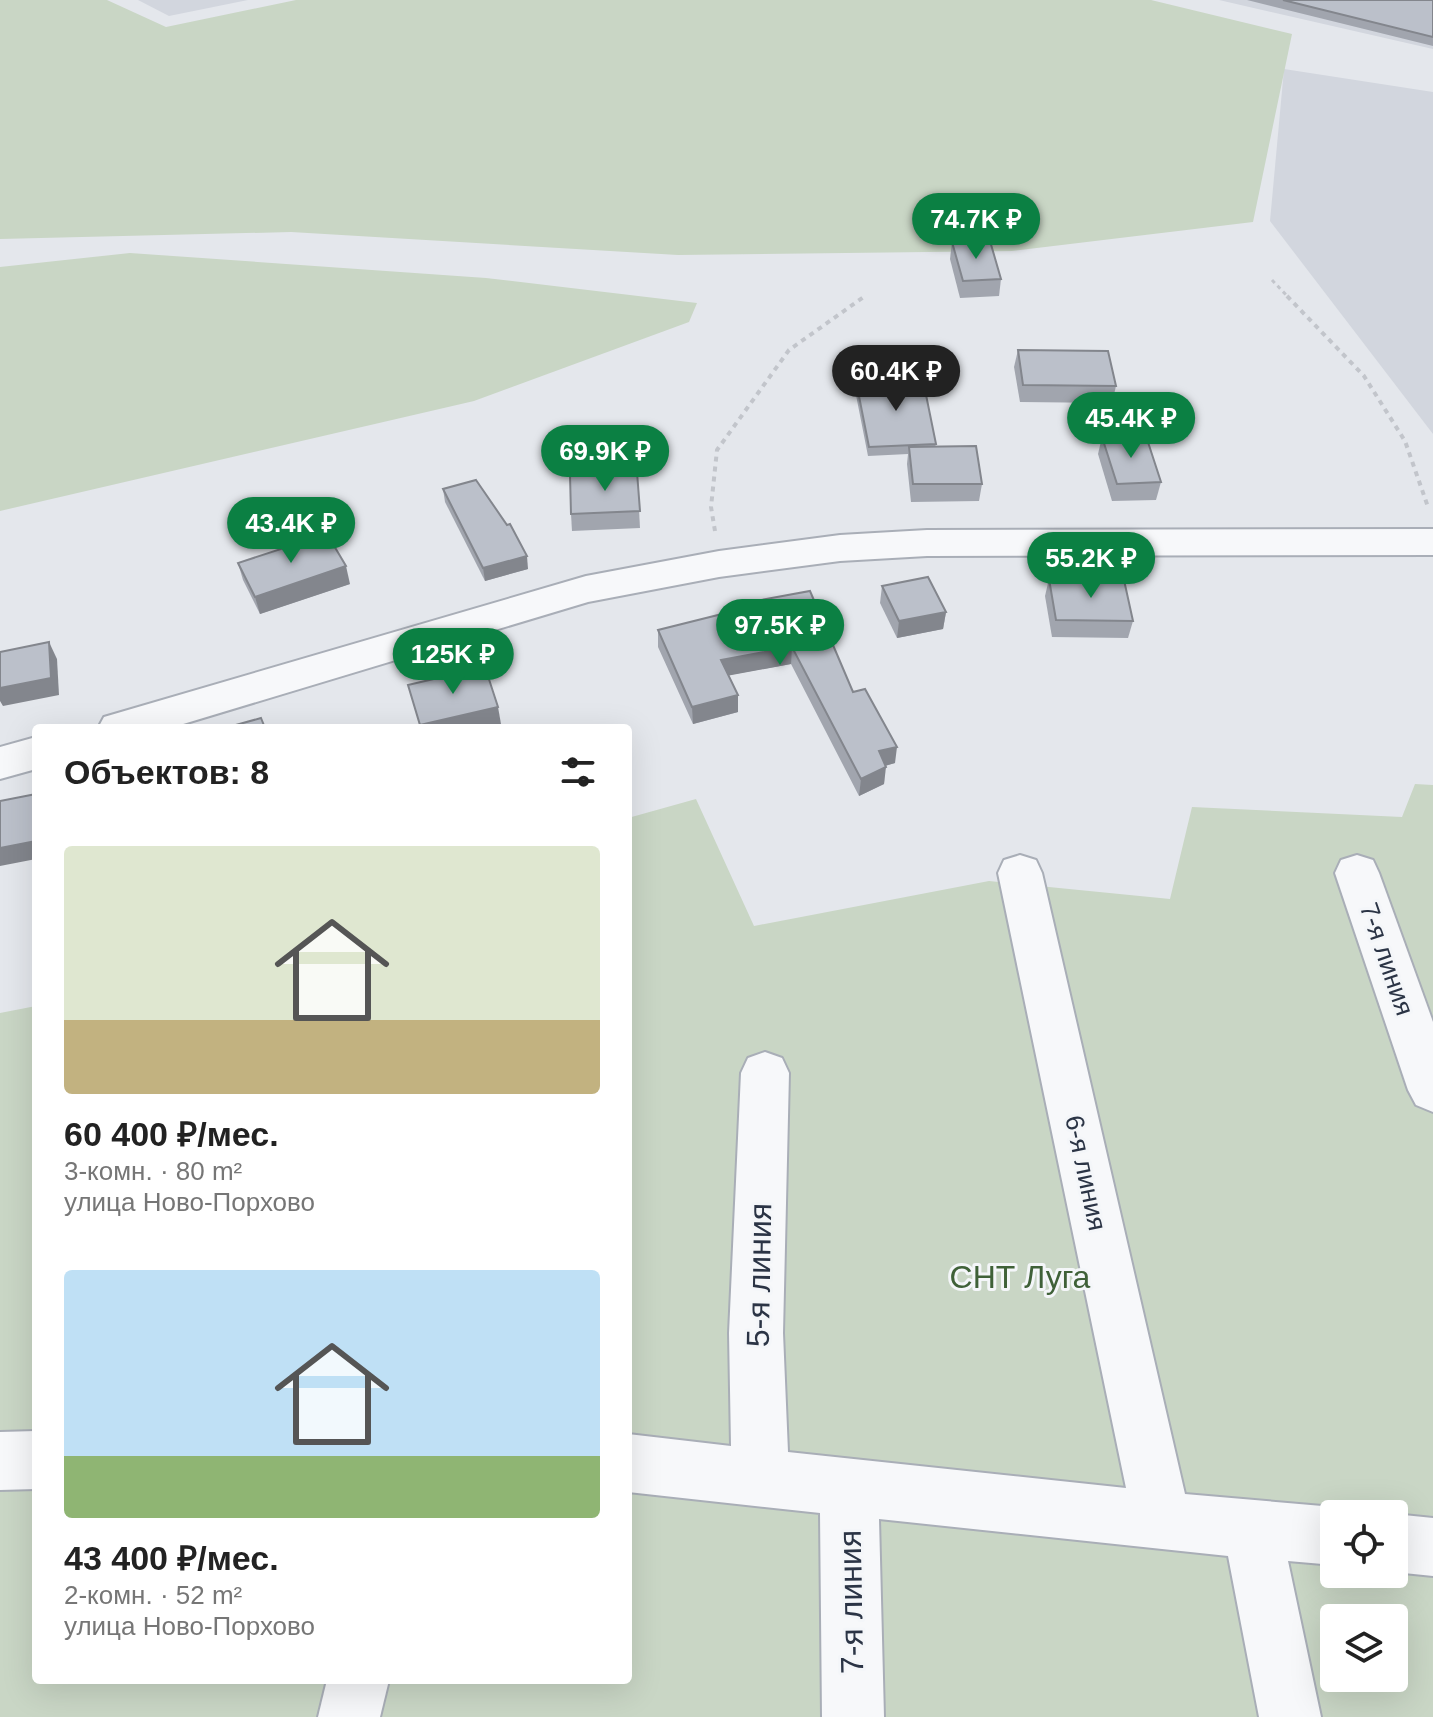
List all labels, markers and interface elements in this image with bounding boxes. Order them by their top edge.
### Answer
pin: 74.7K ₽ [902,193,1050,261]
text: 74.7K ₽ [930,204,1022,234]
pin: 60.4K ₽ [822,345,970,413]
text: 60.4K ₽ [850,356,942,386]
pin: 45.4K ₽ [1057,392,1205,460]
text: 45.4K ₽ [1085,403,1177,433]
pin: 69.9K ₽ [531,425,679,493]
text: 69.9K ₽ [559,436,651,466]
pin: 43.4K ₽ [217,497,365,565]
text: 43.4K ₽ [245,508,337,538]
pin: 55.2K ₽ [1017,532,1165,600]
text: 55.2K ₽ [1045,543,1137,573]
pin: 97.5K ₽ [706,599,854,667]
text: 97.5K ₽ [734,610,826,640]
pin: 125K ₽ [388,628,518,696]
text: 125K ₽ [411,639,495,669]
icon: filters [556,750,600,794]
text: Объектов: 8 [64,753,269,791]
icon: home [260,898,404,1042]
street label: 7-я линия [1354,899,1420,1019]
street label: 6-я линия [1059,1113,1113,1233]
text: 60 400 ₽/мес. [64,1115,279,1153]
text: 3-комн. · 80 m² [64,1156,242,1186]
text: улица Ново-Порхово [64,1187,315,1217]
street label: 5-я линия [740,1203,778,1347]
park label: СНТ Луга [950,1259,1091,1295]
icon: home [260,1322,404,1466]
map controls [1320,1500,1408,1692]
button: locate [1320,1500,1408,1588]
street label: 7-я линия [832,1530,870,1674]
text: 43 400 ₽/мес. [64,1539,279,1577]
text: 2-комн. · 52 m² [64,1580,242,1610]
button: layers [1320,1604,1408,1692]
text: улица Ново-Порхово [64,1611,315,1641]

